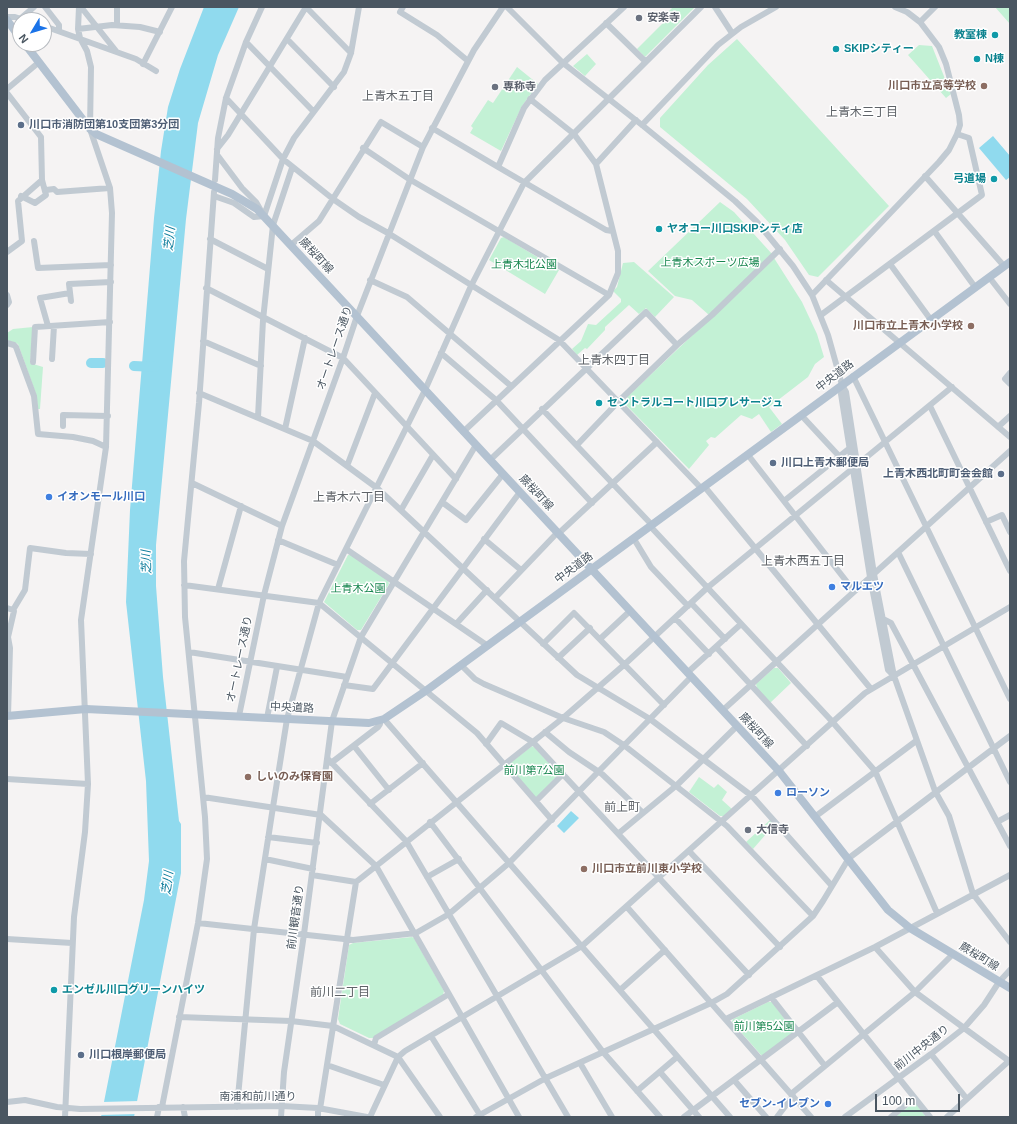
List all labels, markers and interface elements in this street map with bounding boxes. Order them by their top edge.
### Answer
place label: 安楽寺 [647,11,680,25]
north arrow [12,12,52,52]
marker: 安楽寺 [634,13,644,23]
place label: 教室棟 [954,28,987,42]
marker: 教室棟 [990,30,1000,40]
text: N [16,32,31,46]
place label: SKIPシティー [844,42,914,56]
marker: SKIPシティー [831,44,841,54]
place label: N棟 [985,52,1004,66]
marker: N棟 [972,54,982,64]
place label: 川口市立高等学校 [888,79,976,93]
place label: 専称寺 [503,80,536,94]
marker: 川口市立高等学校 [979,81,989,91]
marker: 専称寺 [490,82,500,92]
district label: 上青木五丁目 [362,90,434,104]
district label: 上青木三丁目 [826,106,898,120]
place label: 川口市消防団第10支団第3分団 [29,118,179,132]
marker: 川口市消防団第10支団第3分団 [16,120,26,130]
place label: 弓道場 [953,172,986,186]
marker: 弓道場 [989,174,999,184]
place label: ヤオコー川口SKIPシティ店 [667,222,803,236]
marker: ヤオコー川口SKIPシティ店 [654,224,664,234]
water label: 芝川 [162,226,178,252]
street label: 蕨桜町線 [296,235,336,277]
park label: 上青木スポーツ広場 [661,256,759,270]
park label: 上青木北公園 [491,258,557,272]
street label: オートレース通り [314,304,356,392]
place label: 川口市立上青木小学校 [853,319,963,333]
marker: 川口市立上青木小学校 [966,321,976,331]
district label: 上青木四丁目 [578,354,650,368]
street label: 中央道路 [813,357,857,395]
place label: セントラルコート川口プレサージュ [607,396,783,410]
marker: セントラルコート川口プレサージュ [594,398,604,408]
place label: 川口上青木郵便局 [781,456,869,470]
marker: 川口上青木郵便局 [768,458,778,468]
place label: 上青木西北町町会会館 [883,467,993,481]
marker: 上青木西北町町会会館 [996,469,1006,479]
street label: 蕨桜町線 [516,472,556,514]
place label: イオンモール川口 [57,490,145,504]
district label: 上青木六丁目 [313,491,385,505]
marker: イオンモール川口 [44,492,54,502]
water label: 芝川 [139,550,155,574]
street label: 中央道路 [552,550,596,586]
district label: 上青木西五丁目 [761,555,845,569]
place label: マルエツ [840,580,884,594]
park label: 上青木公園 [331,582,385,596]
marker: マルエツ [827,582,837,592]
street label: オートレース通り [224,615,256,703]
street label: 中央道路 [270,700,314,716]
street label: 蕨桜町線 [736,710,776,752]
park label: 前川第7公園 [503,764,565,778]
place label: しいのみ保育園 [256,770,333,784]
marker: しいのみ保育園 [243,772,253,782]
place label: ローソン [786,786,830,800]
marker: ローソン [773,788,783,798]
district label: 前上町 [604,801,640,815]
place label: 大信寺 [756,823,789,837]
marker: 大信寺 [743,825,753,835]
place label: 川口市立前川東小学校 [592,862,702,876]
marker: 川口市立前川東小学校 [579,864,589,874]
water label: 芝川 [159,870,177,896]
street label: 前川観音通り [285,883,307,951]
street label: 蕨桜町線 [957,940,1001,974]
place label: エンゼル川口グリーンハイツ [62,983,205,997]
marker: エンゼル川口グリーンハイツ [49,985,59,995]
district label: 前川二丁目 [310,986,370,1000]
park label: 前川第5公園 [733,1020,795,1034]
street label: 前川中央通り [892,1022,952,1074]
place label: 川口根岸郵便局 [89,1048,166,1062]
marker: 川口根岸郵便局 [76,1050,86,1060]
scale bar [877,1086,962,1112]
street label: 南浦和前川通り [220,1090,296,1104]
text: 100 m [882,1094,915,1108]
place label: セブン-イレブン [739,1097,820,1111]
marker: セブン-イレブン [823,1099,833,1109]

